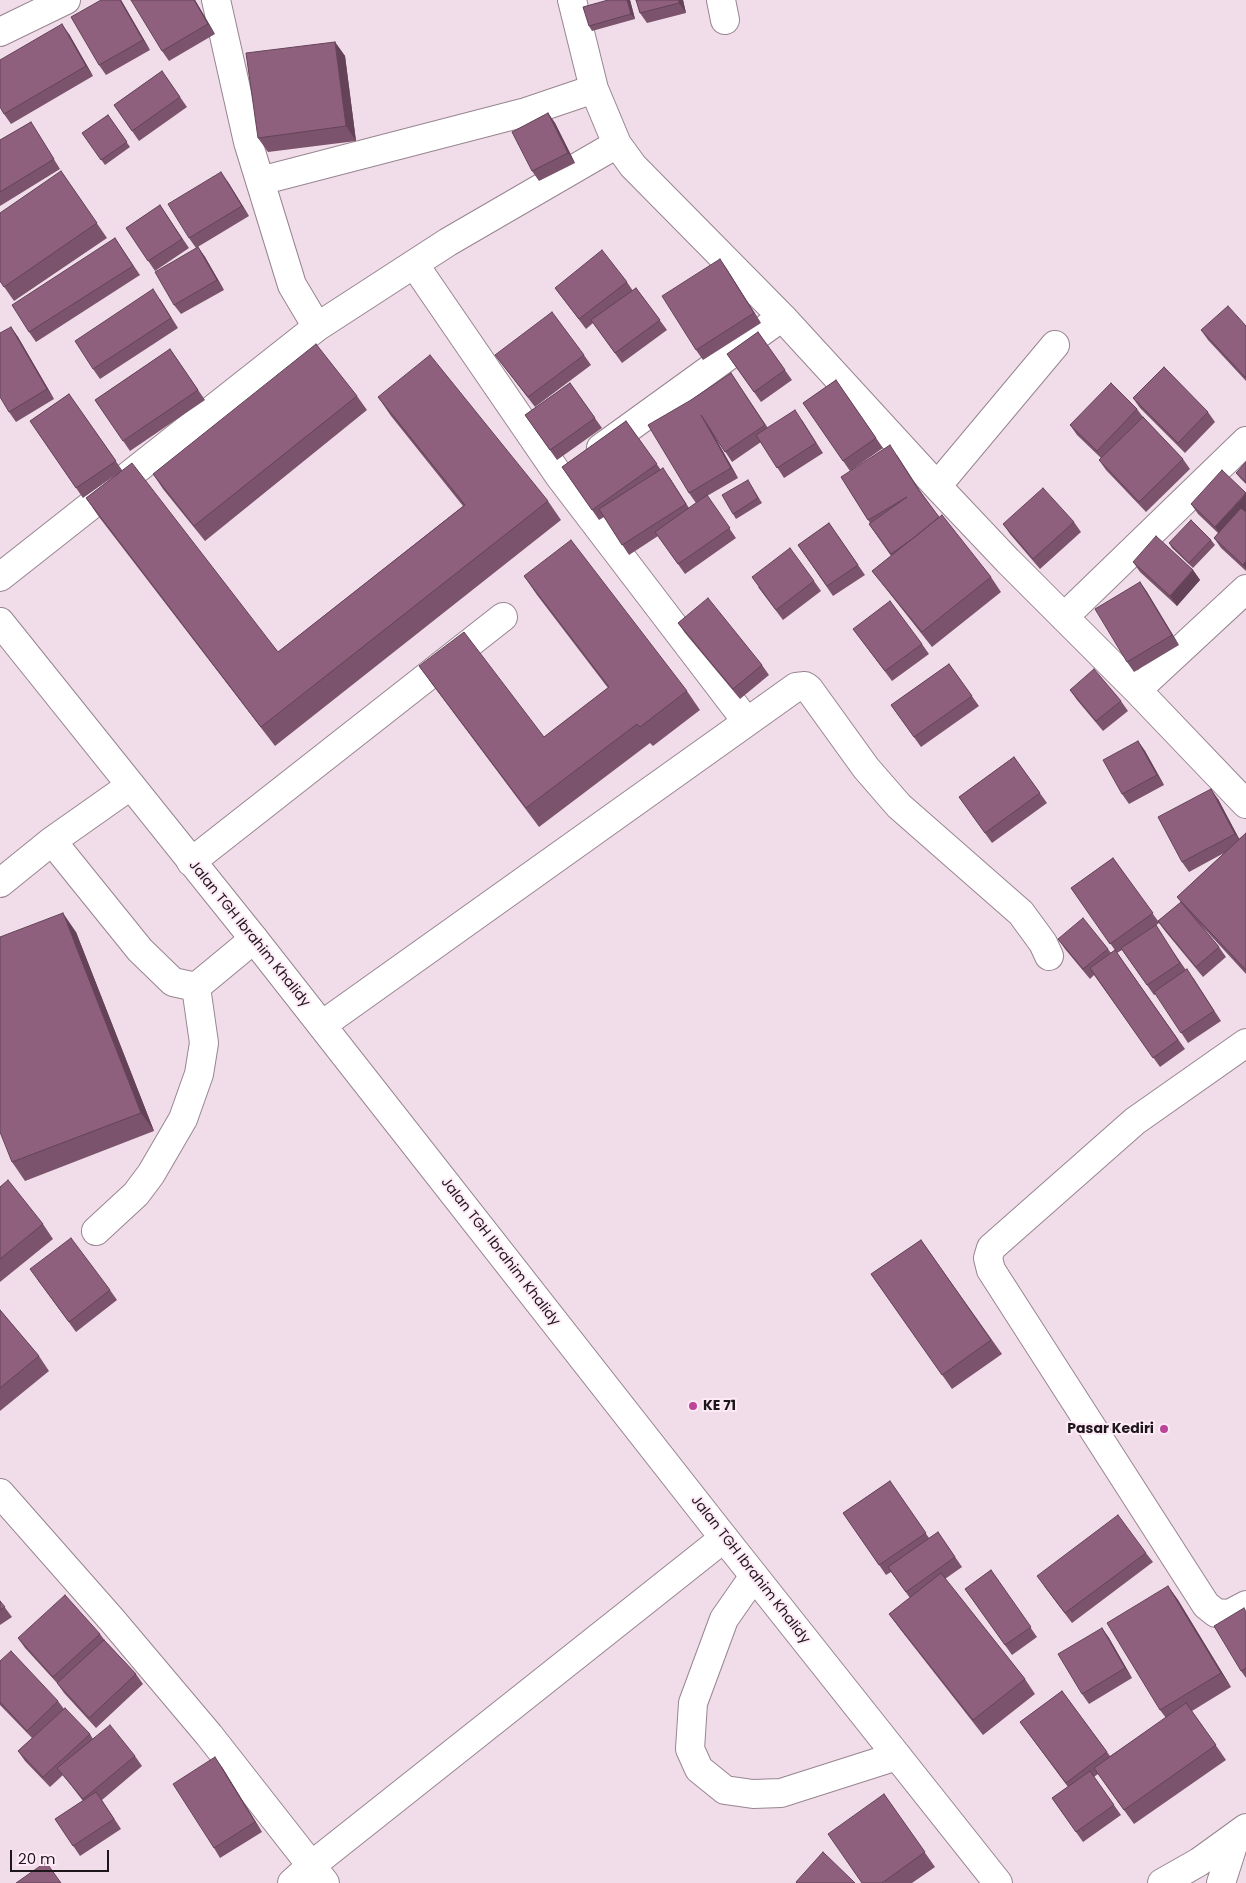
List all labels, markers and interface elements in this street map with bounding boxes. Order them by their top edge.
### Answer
street label: Jalan TGH Ibrahim Khalidy [185,857,313,1011]
street label: Jalan TGH Ibrahim Khalidy [437,1174,563,1330]
place label: KE 71 [703,1398,736,1414]
marker: KE 71 [687,1400,699,1412]
place label: Pasar Kediri [1067,1421,1154,1437]
marker: Pasar Kediri [1158,1423,1170,1435]
street label: Jalan TGH Ibrahim Khalidy [687,1492,813,1648]
scale bar [12,1840,111,1872]
text: 20 m [18,1848,56,1869]

